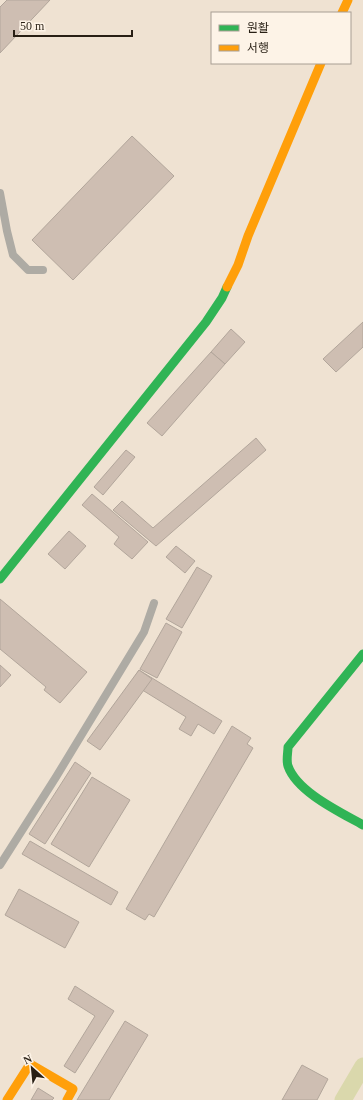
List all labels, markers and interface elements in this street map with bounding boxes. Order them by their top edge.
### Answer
scale bar [14,12,132,38]
legend [211,12,351,64]
text: 50 m [20,19,45,33]
text: 원활 [247,21,269,35]
text: 서행 [247,41,269,55]
north arrow [12,1048,52,1088]
text: N [21,1052,34,1066]

